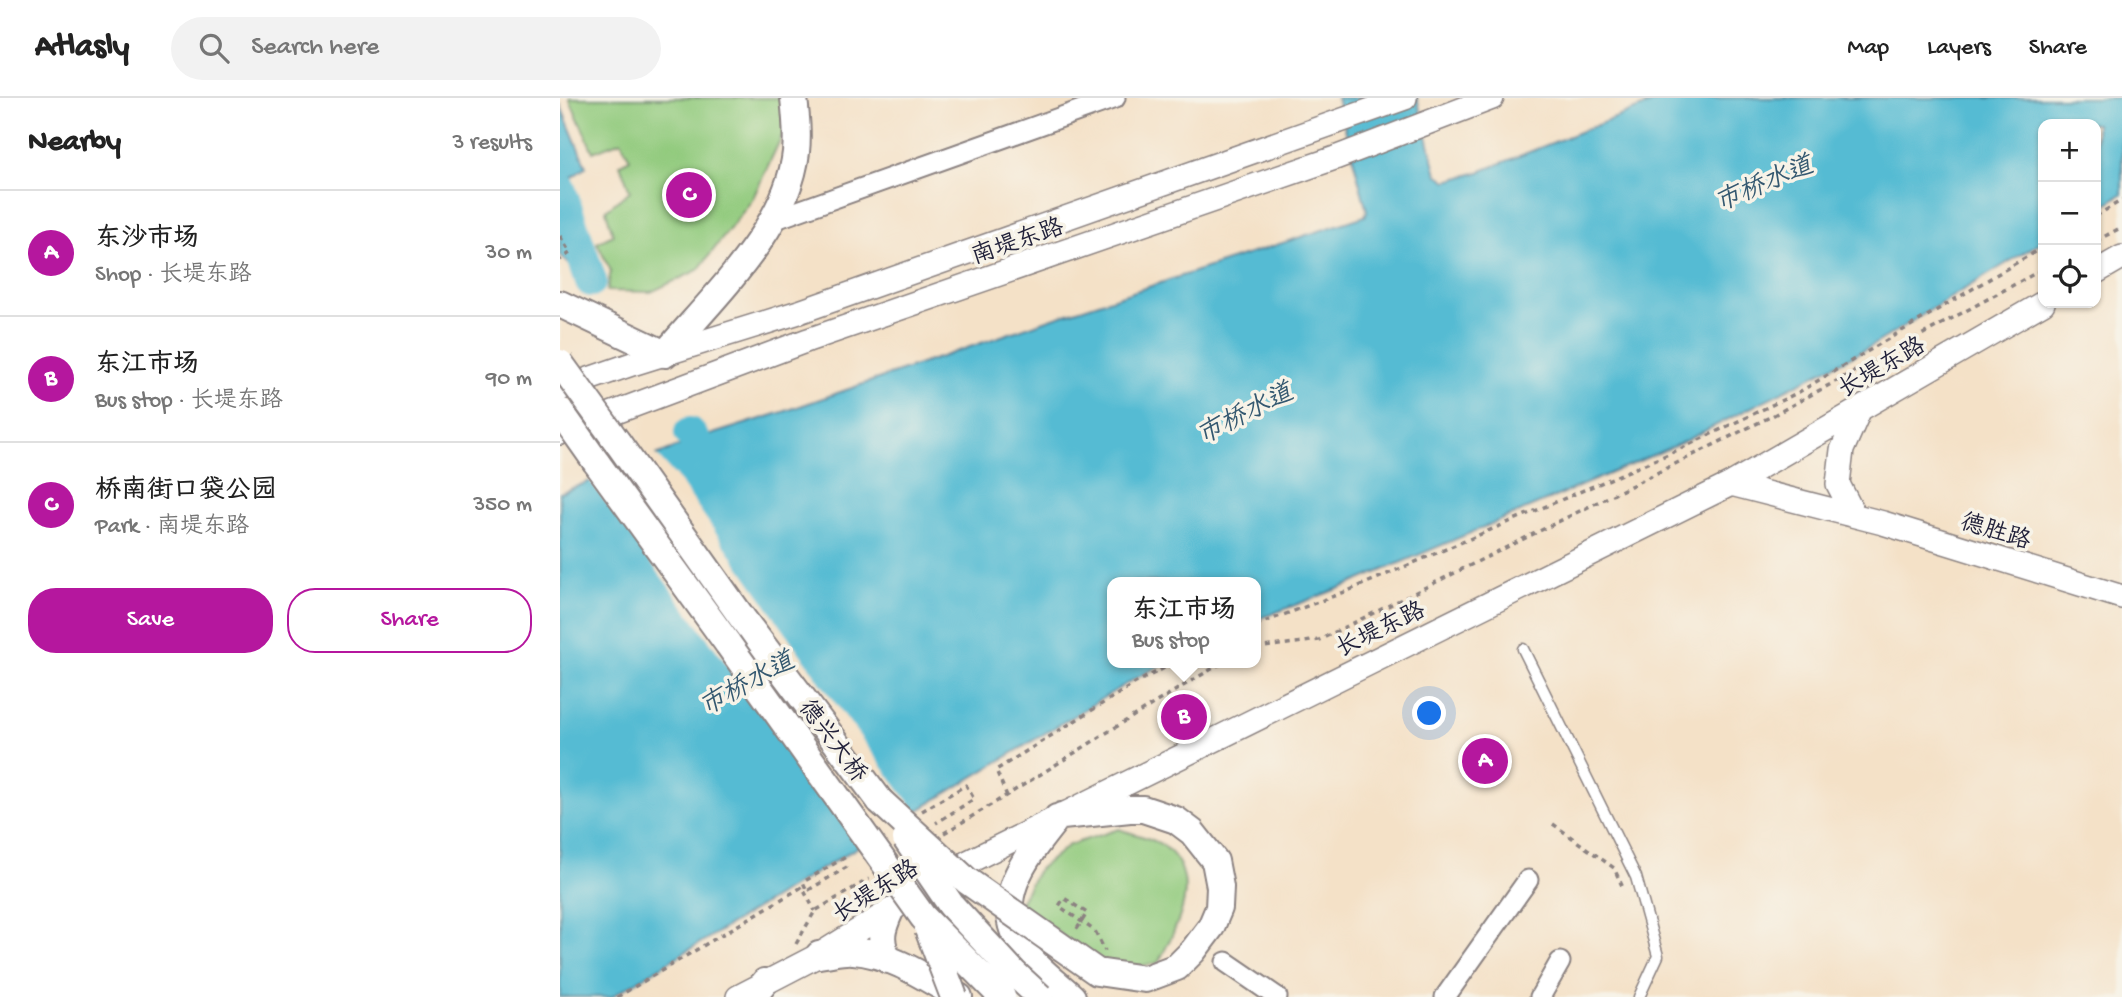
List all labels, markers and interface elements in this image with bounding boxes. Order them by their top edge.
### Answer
search box [171,17,661,80]
text: Atlasly [35,29,129,67]
icon: search [195,29,233,67]
text: Search here [251,33,379,64]
text: Map [1847,34,1889,63]
text: Layers [1927,34,1991,63]
text: Share [2029,34,2087,63]
map controls [2038,119,2101,308]
button: + [2038,119,2101,182]
text: Nearby [28,126,121,161]
text: 3 results [452,130,532,157]
water label: 市桥水道 [1710,149,1821,221]
pin: C [666,169,712,221]
button: − [2038,182,2101,245]
street label: 南堤东路 [967,212,1068,273]
text: 东沙市场 [95,225,199,256]
text: A [44,240,58,267]
text: 30 m [485,240,532,267]
button: locate [2038,245,2101,308]
text: Shop · 长堤东路 [95,262,251,289]
street label: 长堤东路 [1833,331,1932,406]
text: 东江市场 [95,351,199,382]
text: B [45,366,57,393]
text: 90 m [486,366,532,393]
water label: 市桥水道 [1192,376,1301,453]
text: Bus stop · 长堤东路 [95,388,283,415]
text: 桥南街口袋公园 [95,477,277,508]
text: C [45,492,57,519]
text: 350 m [473,492,532,519]
street label: 德胜路 [1956,507,2034,558]
text: Park · 南堤东路 [95,514,249,541]
popup [1107,577,1261,668]
button: Save [28,588,273,653]
button: Share [287,588,532,653]
street label: 长堤东路 [1331,595,1431,665]
text: 东江市场 [1132,597,1236,628]
text: Bus stop [1132,628,1210,655]
water label: 市桥水道 [694,644,803,725]
pin: B [1161,691,1207,743]
street label: 德兴大桥 [791,694,872,789]
your location [1412,696,1446,730]
pin: A [1462,735,1508,787]
street label: 长堤东路 [827,854,925,931]

